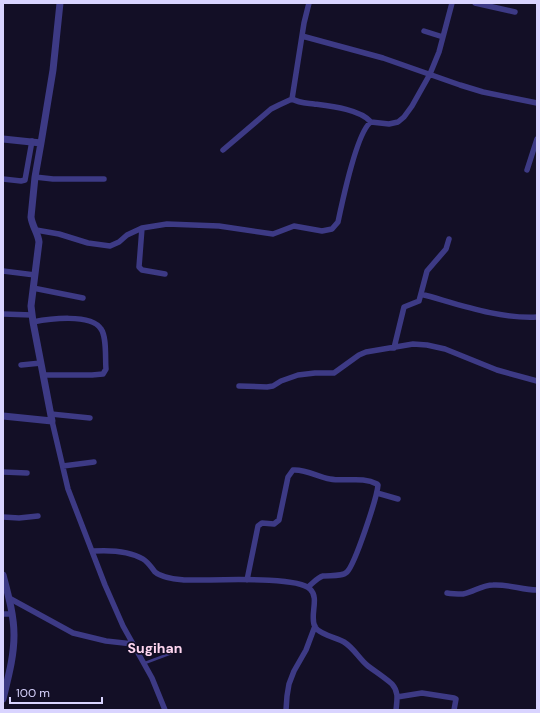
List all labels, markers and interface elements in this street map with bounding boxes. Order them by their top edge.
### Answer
district label: Sugihan [128,639,182,657]
scale bar [10,679,102,705]
text: 100 m [16,685,50,701]

